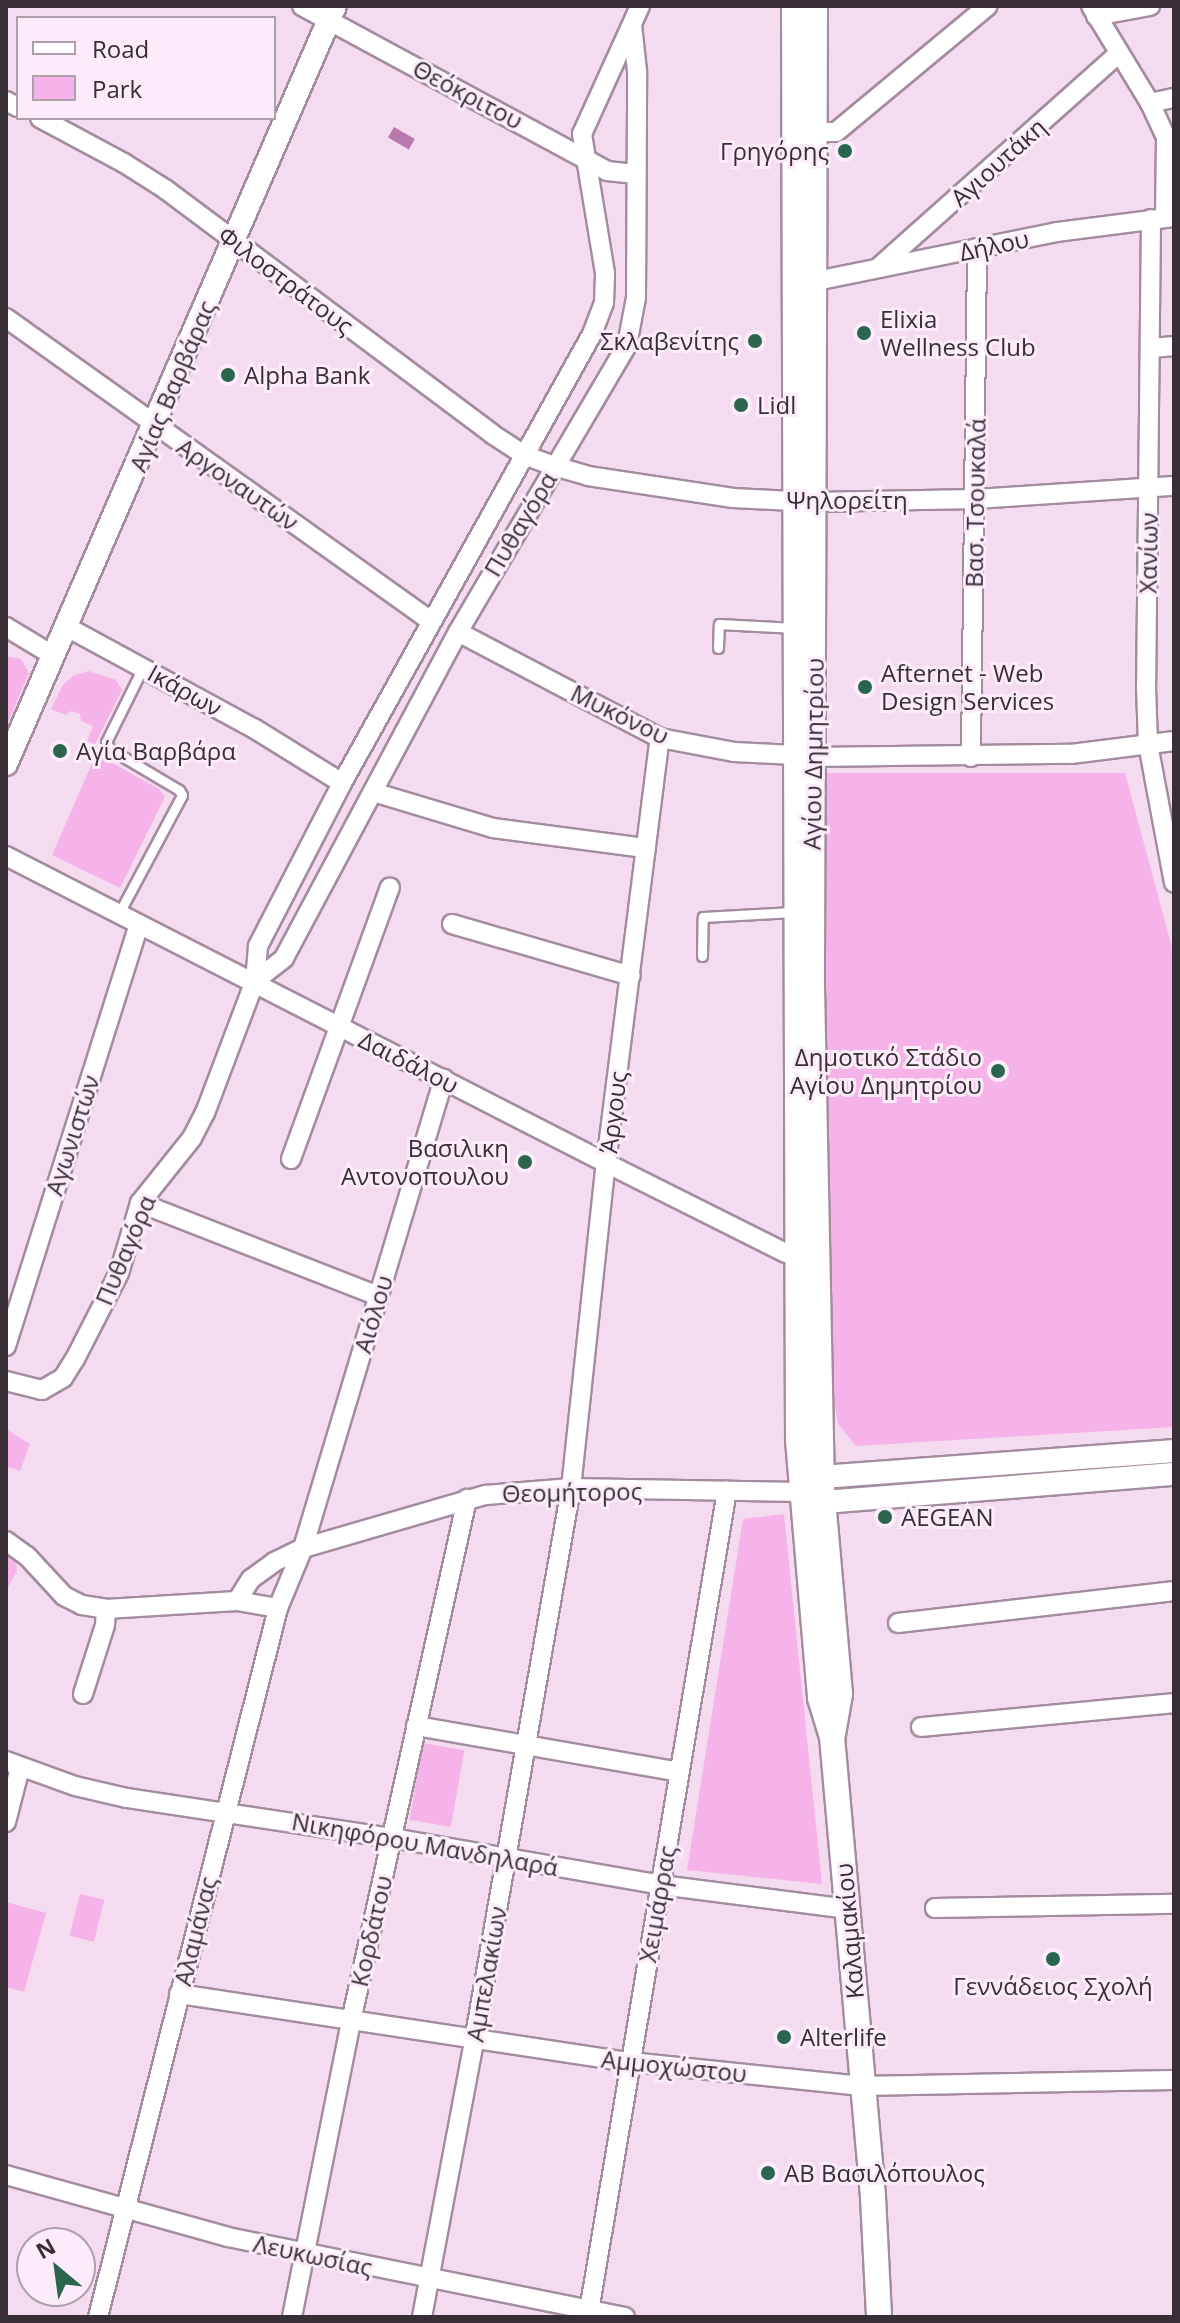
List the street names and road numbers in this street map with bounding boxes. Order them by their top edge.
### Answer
street label: Θεόκριτου [408,53,528,135]
street label: Αγιουτάκη [945,112,1051,212]
street label: Φιλοστράτους [213,220,359,340]
street label: Δήλου [957,224,1031,266]
street label: Αγίας Βαρβάρας [123,296,221,476]
street label: Βασ. Τσουκαλά [959,418,991,588]
street label: Αργοναυτών [172,432,304,536]
street label: Πυθαγόρα [478,467,562,581]
street label: Ψηλορείτη [786,486,908,514]
street label: Χανίων [1133,512,1163,594]
street label: Ικάρων [143,658,227,722]
street label: Αγίου Δημητρίου [797,658,829,850]
street label: Μυκόνου [566,678,674,750]
street label: Δαιδάλου [354,1025,464,1099]
street label: Άργους [594,1069,632,1155]
street label: Αγωνιστών [39,1071,105,1199]
street label: Πυθαγόρα [89,1191,161,1309]
street label: Αιόλου [348,1272,398,1356]
street label: Θεομήτορος [502,1476,642,1508]
street label: Νικηφόρου Μανδηλαρά [290,1806,560,1882]
street label: Χειμάρρας [633,1843,681,1965]
street label: Καλαμακίου [829,1862,869,2000]
street label: Αλαμάνας [168,1873,222,1989]
street label: Κορδάτου [344,1873,398,1989]
street label: Αμπελακίων [460,1904,512,2044]
street label: Αμμοχώστου [600,2044,748,2088]
street label: Λευκωσίας [251,2228,375,2282]

